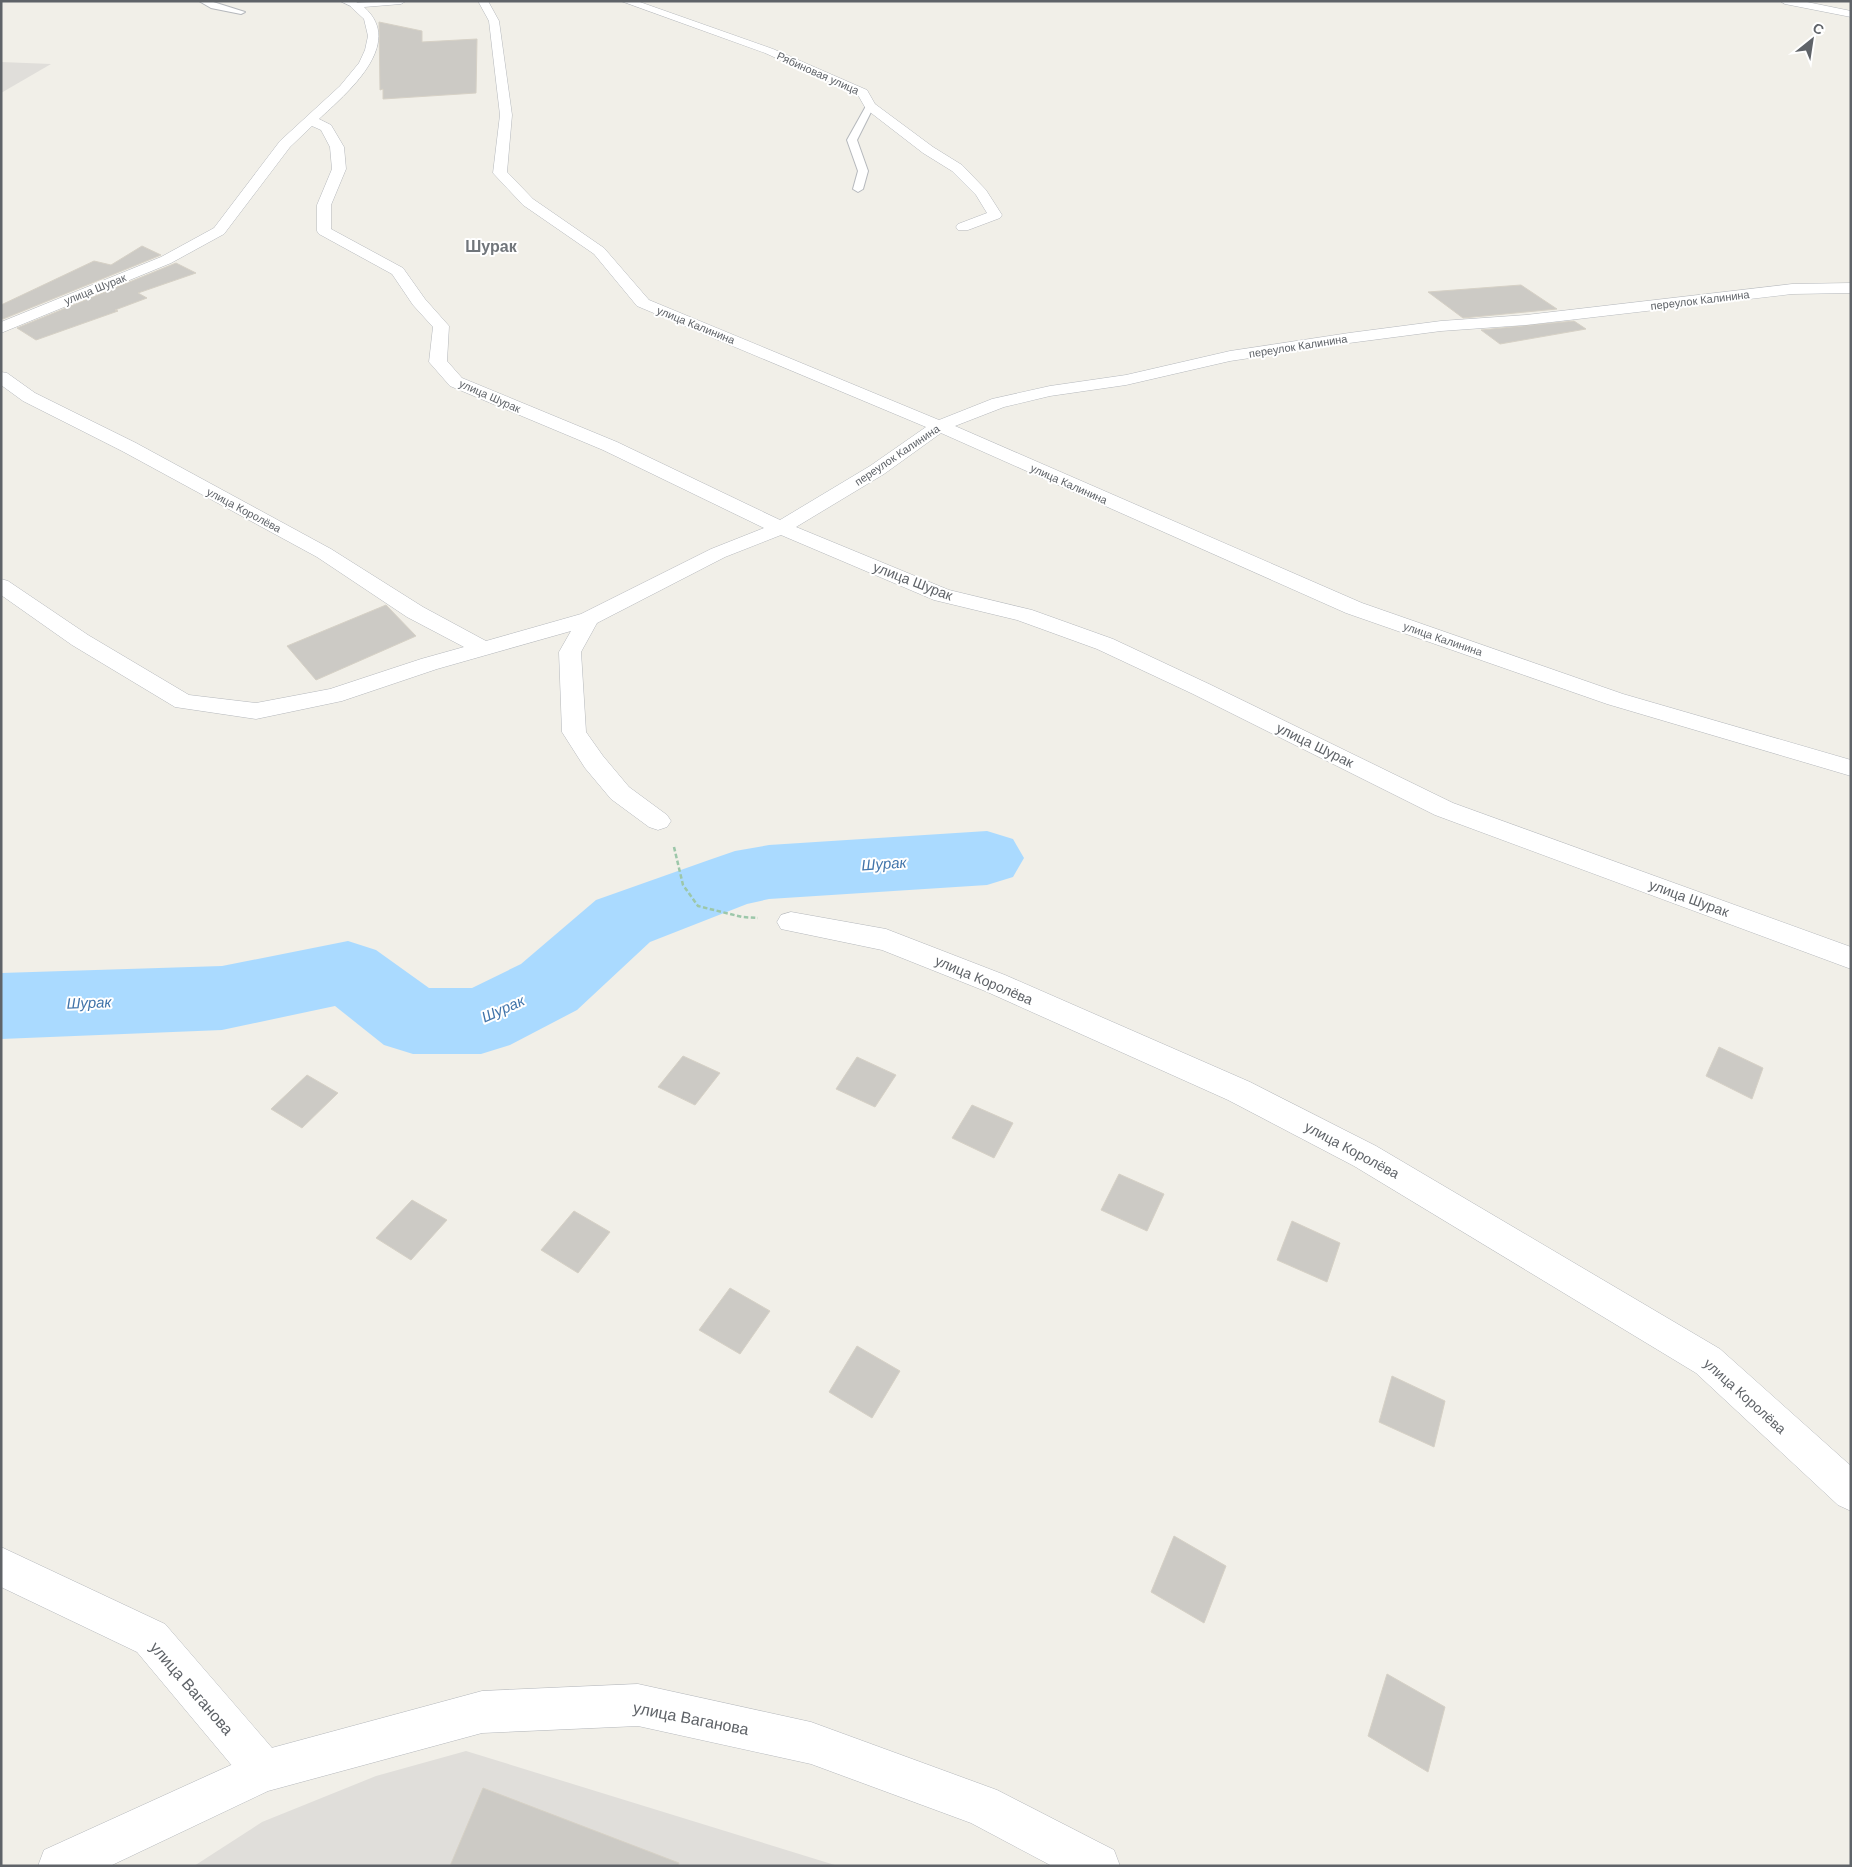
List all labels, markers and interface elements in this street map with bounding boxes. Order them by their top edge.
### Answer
north arrow [1787,15,1837,65]
text: С [1810,19,1827,38]
street label: Рябиновая улица [775,49,862,97]
district label: Шурак [465,238,518,255]
street label: улица Шурак [62,271,128,307]
street label: переулок Калинина [1650,288,1751,312]
street label: улица Калинина [655,304,737,346]
street label: переулок Калинина [1248,332,1349,360]
street label: улица Шурак [457,377,523,415]
street label: переулок Калинина [852,422,942,488]
street label: улица Калинина [1029,462,1110,507]
street label: улица Королёва [205,485,284,535]
street label: улица Шурак [871,559,956,604]
street label: улица Калинина [1402,620,1485,658]
street label: улица Шурак [1274,719,1357,771]
water label: Шурак [861,853,908,874]
street label: улица Шурак [1647,876,1732,920]
street label: улица Королёва [933,952,1035,1008]
water label: Шурак [479,991,528,1025]
water label: Шурак [66,993,113,1012]
street label: улица Королёва [1302,1118,1402,1182]
street label: улица Королёва [1701,1355,1789,1437]
street label: улица Ваганова [147,1638,237,1738]
street label: улица Ваганова [632,1699,750,1738]

